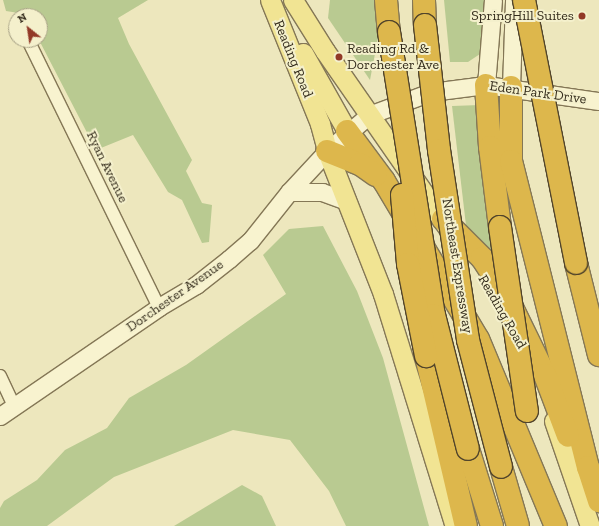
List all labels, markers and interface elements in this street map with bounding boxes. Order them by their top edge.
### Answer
north arrow [8,8,48,48]
place label: SpringHill Suites [471,8,574,24]
text: N [15,10,29,26]
marker: SpringHill Suites [577,11,587,21]
street label: Reading Road [270,18,316,100]
place label: Reading Rd & Dorchester Ave [347,41,440,74]
marker: Reading Rd & Dorchester Ave [334,52,344,62]
street label: Eden Park Drive [488,78,588,108]
street label: Ryan Avenue [82,128,132,206]
street label: Northeast Expressway [438,197,476,335]
street label: Dorchester Avenue [123,256,227,336]
street label: Reading Road [474,272,530,352]

